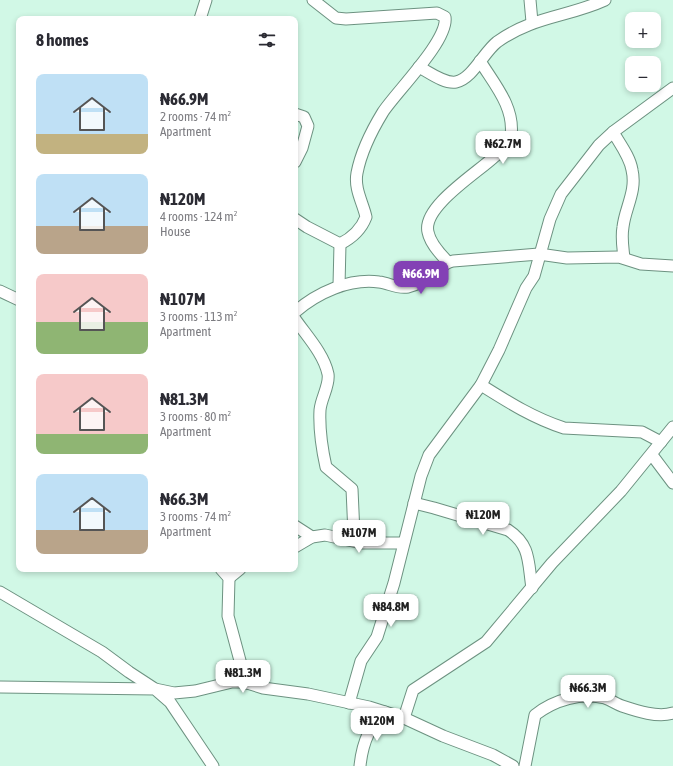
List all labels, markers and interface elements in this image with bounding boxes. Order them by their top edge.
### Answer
map controls [625,12,661,92]
button: + [625,12,661,48]
icon: filters [256,29,278,51]
text: 8 homes [36,30,89,50]
button: − [625,56,661,92]
text: ₦66.9M [160,89,208,109]
icon: home [68,90,116,138]
text: 2 rooms · 74 m² [160,109,231,124]
text: Apartment [160,124,211,139]
pin: ₦62.7M [470,131,536,165]
text: ₦62.7M [484,136,522,151]
text: ₦120M [160,189,205,209]
icon: home [68,190,116,238]
text: 4 rooms · 124 m² [160,209,237,224]
text: House [160,224,190,239]
pin: ₦66.9M [388,261,454,295]
text: ₦66.9M [402,266,440,281]
text: ₦107M [160,289,205,309]
icon: home [68,290,116,338]
text: 3 rooms · 113 m² [160,309,237,324]
text: Apartment [160,324,211,339]
text: ₦81.3M [160,389,208,409]
icon: home [68,390,116,438]
text: 3 rooms · 80 m² [160,409,231,424]
text: Apartment [160,424,211,439]
text: ₦66.3M [160,489,208,509]
icon: home [68,490,116,538]
pin: ₦120M [455,502,511,536]
text: ₦120M [466,507,500,522]
text: 3 rooms · 74 m² [160,509,231,524]
pin: ₦107M [331,520,387,554]
text: Apartment [160,524,211,539]
text: ₦107M [342,525,376,540]
pin: ₦84.8M [358,594,424,628]
text: ₦84.8M [372,599,410,614]
pin: ₦81.3M [210,660,276,694]
text: ₦81.3M [224,665,262,680]
pin: ₦66.3M [555,675,621,709]
text: ₦66.3M [569,680,607,695]
pin: ₦120M [349,708,405,742]
text: ₦120M [360,713,394,728]

